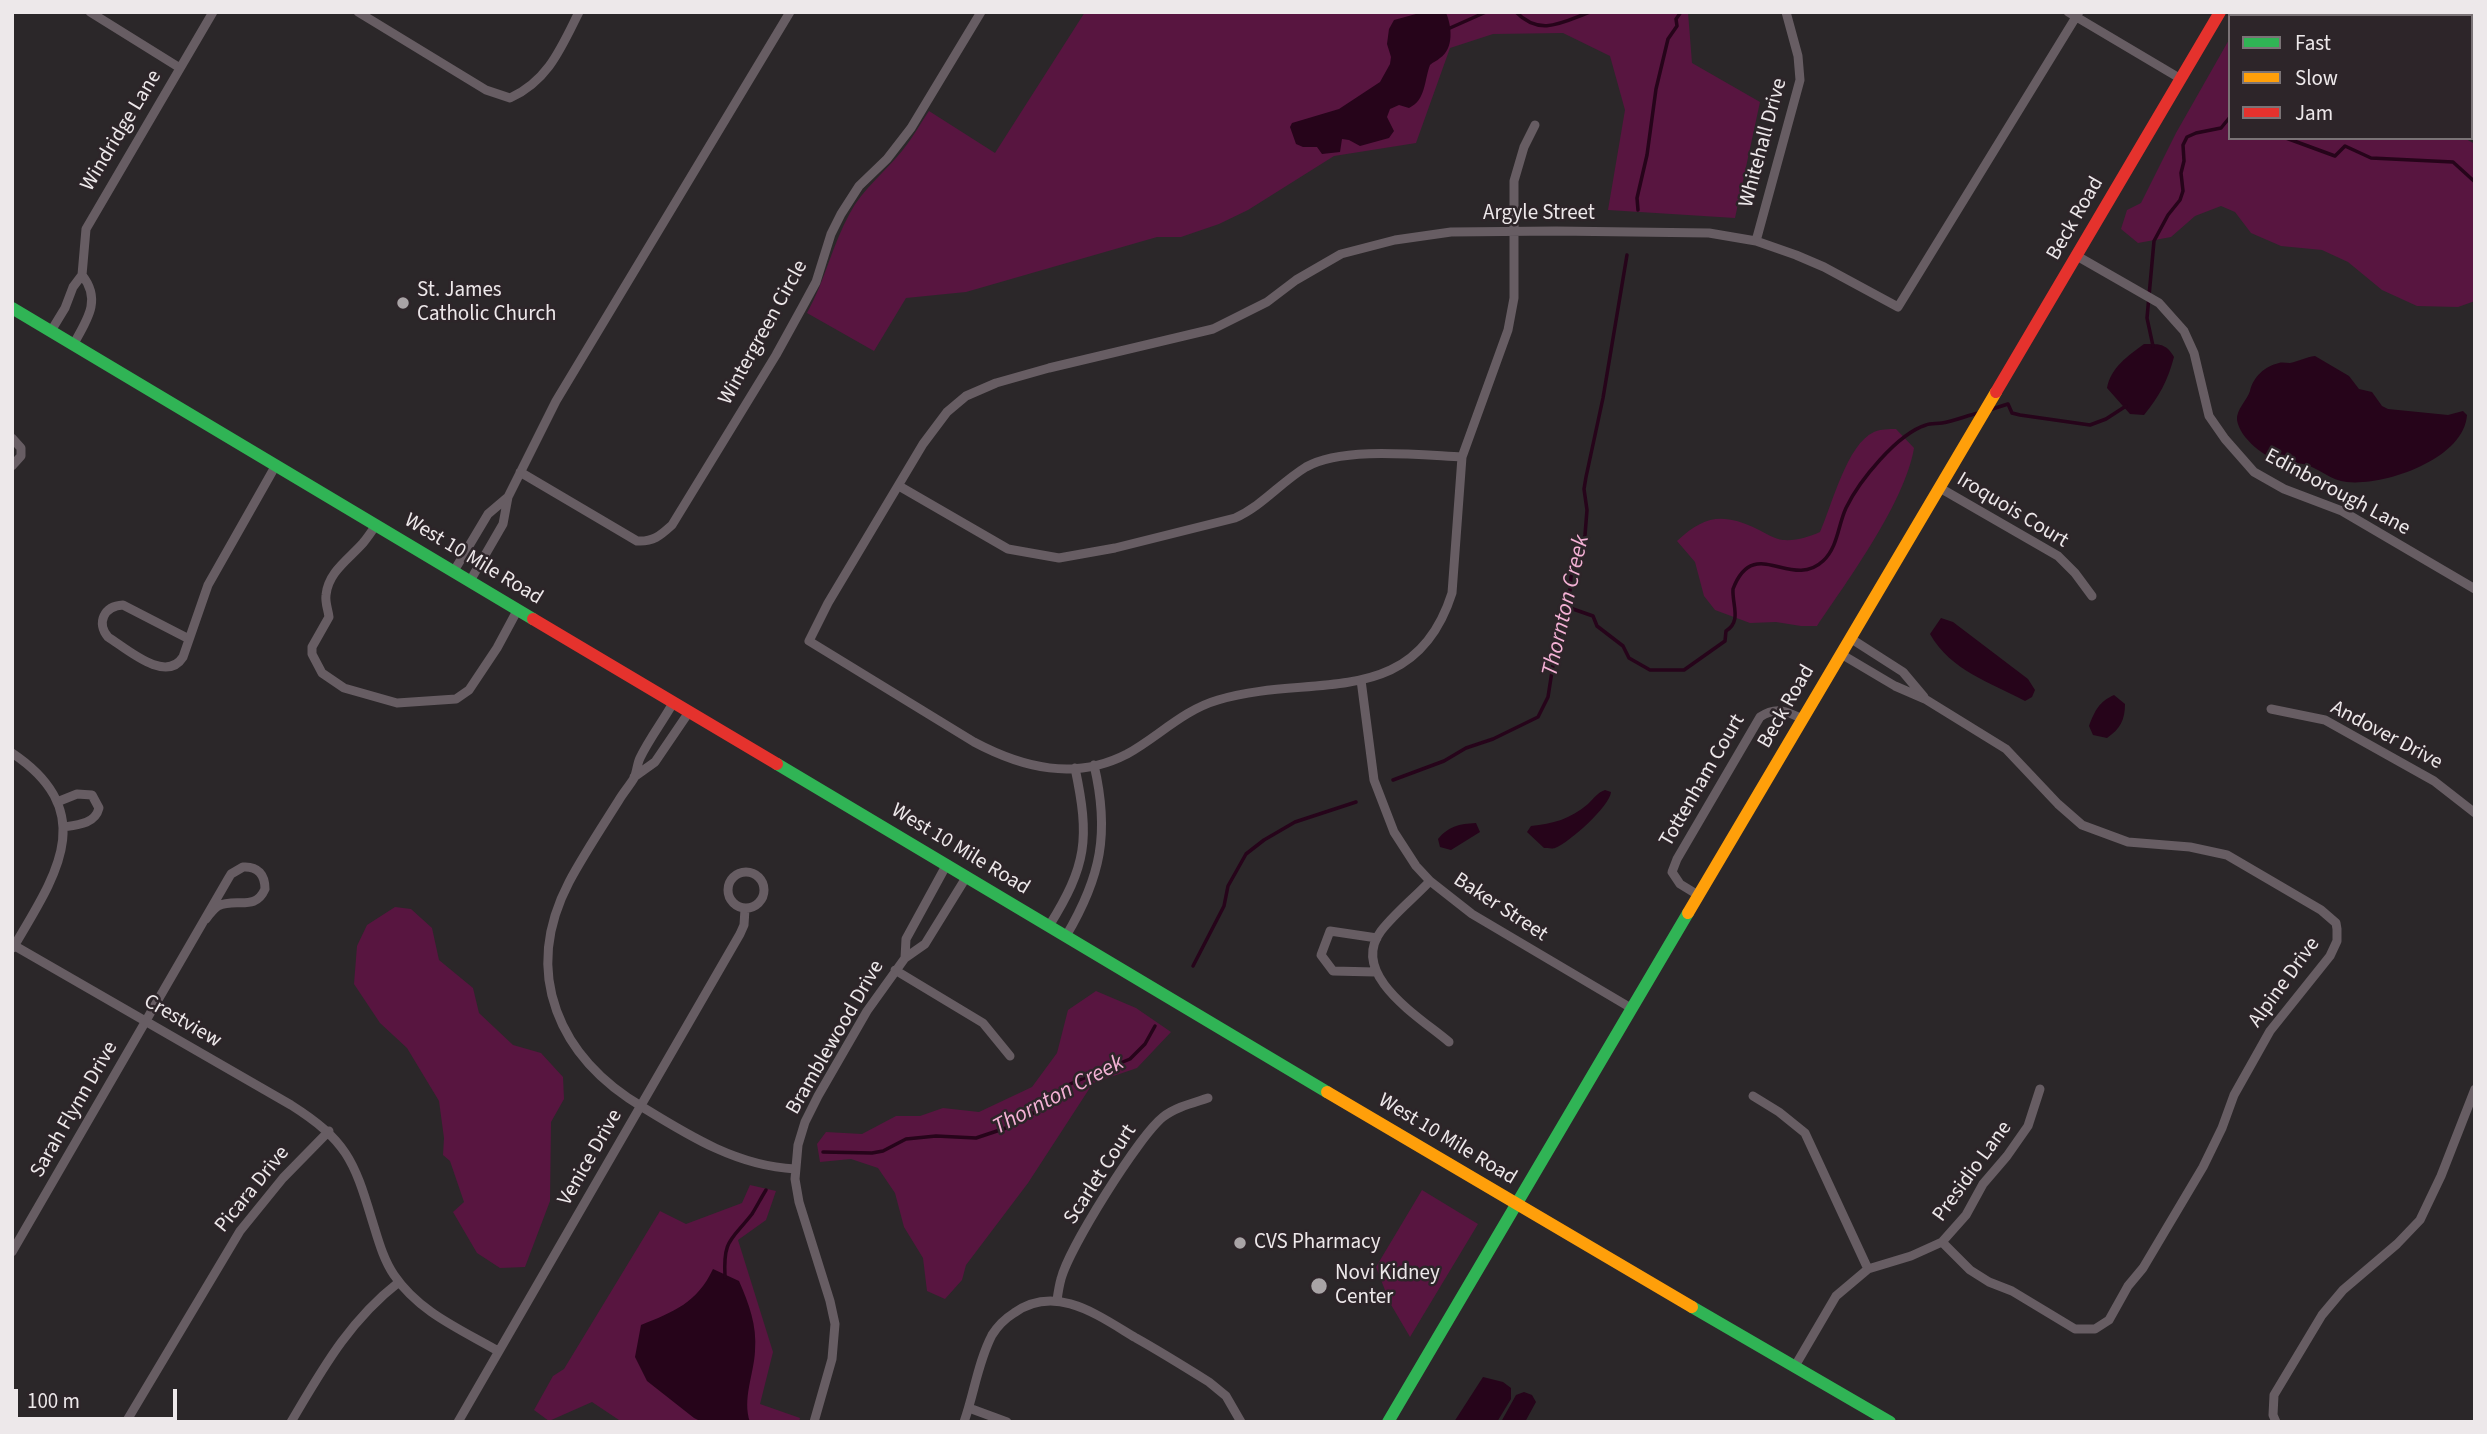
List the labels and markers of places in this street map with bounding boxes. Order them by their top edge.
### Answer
place label: St. James Catholic Church [417,278,556,328]
marker: St. James Catholic Church [395,295,411,311]
place label: CVS Pharmacy [1254,1230,1381,1256]
marker: CVS Pharmacy [1232,1235,1248,1251]
place label: Novi Kidney Center [1335,1261,1440,1311]
marker: Novi Kidney Center [1309,1276,1329,1296]

